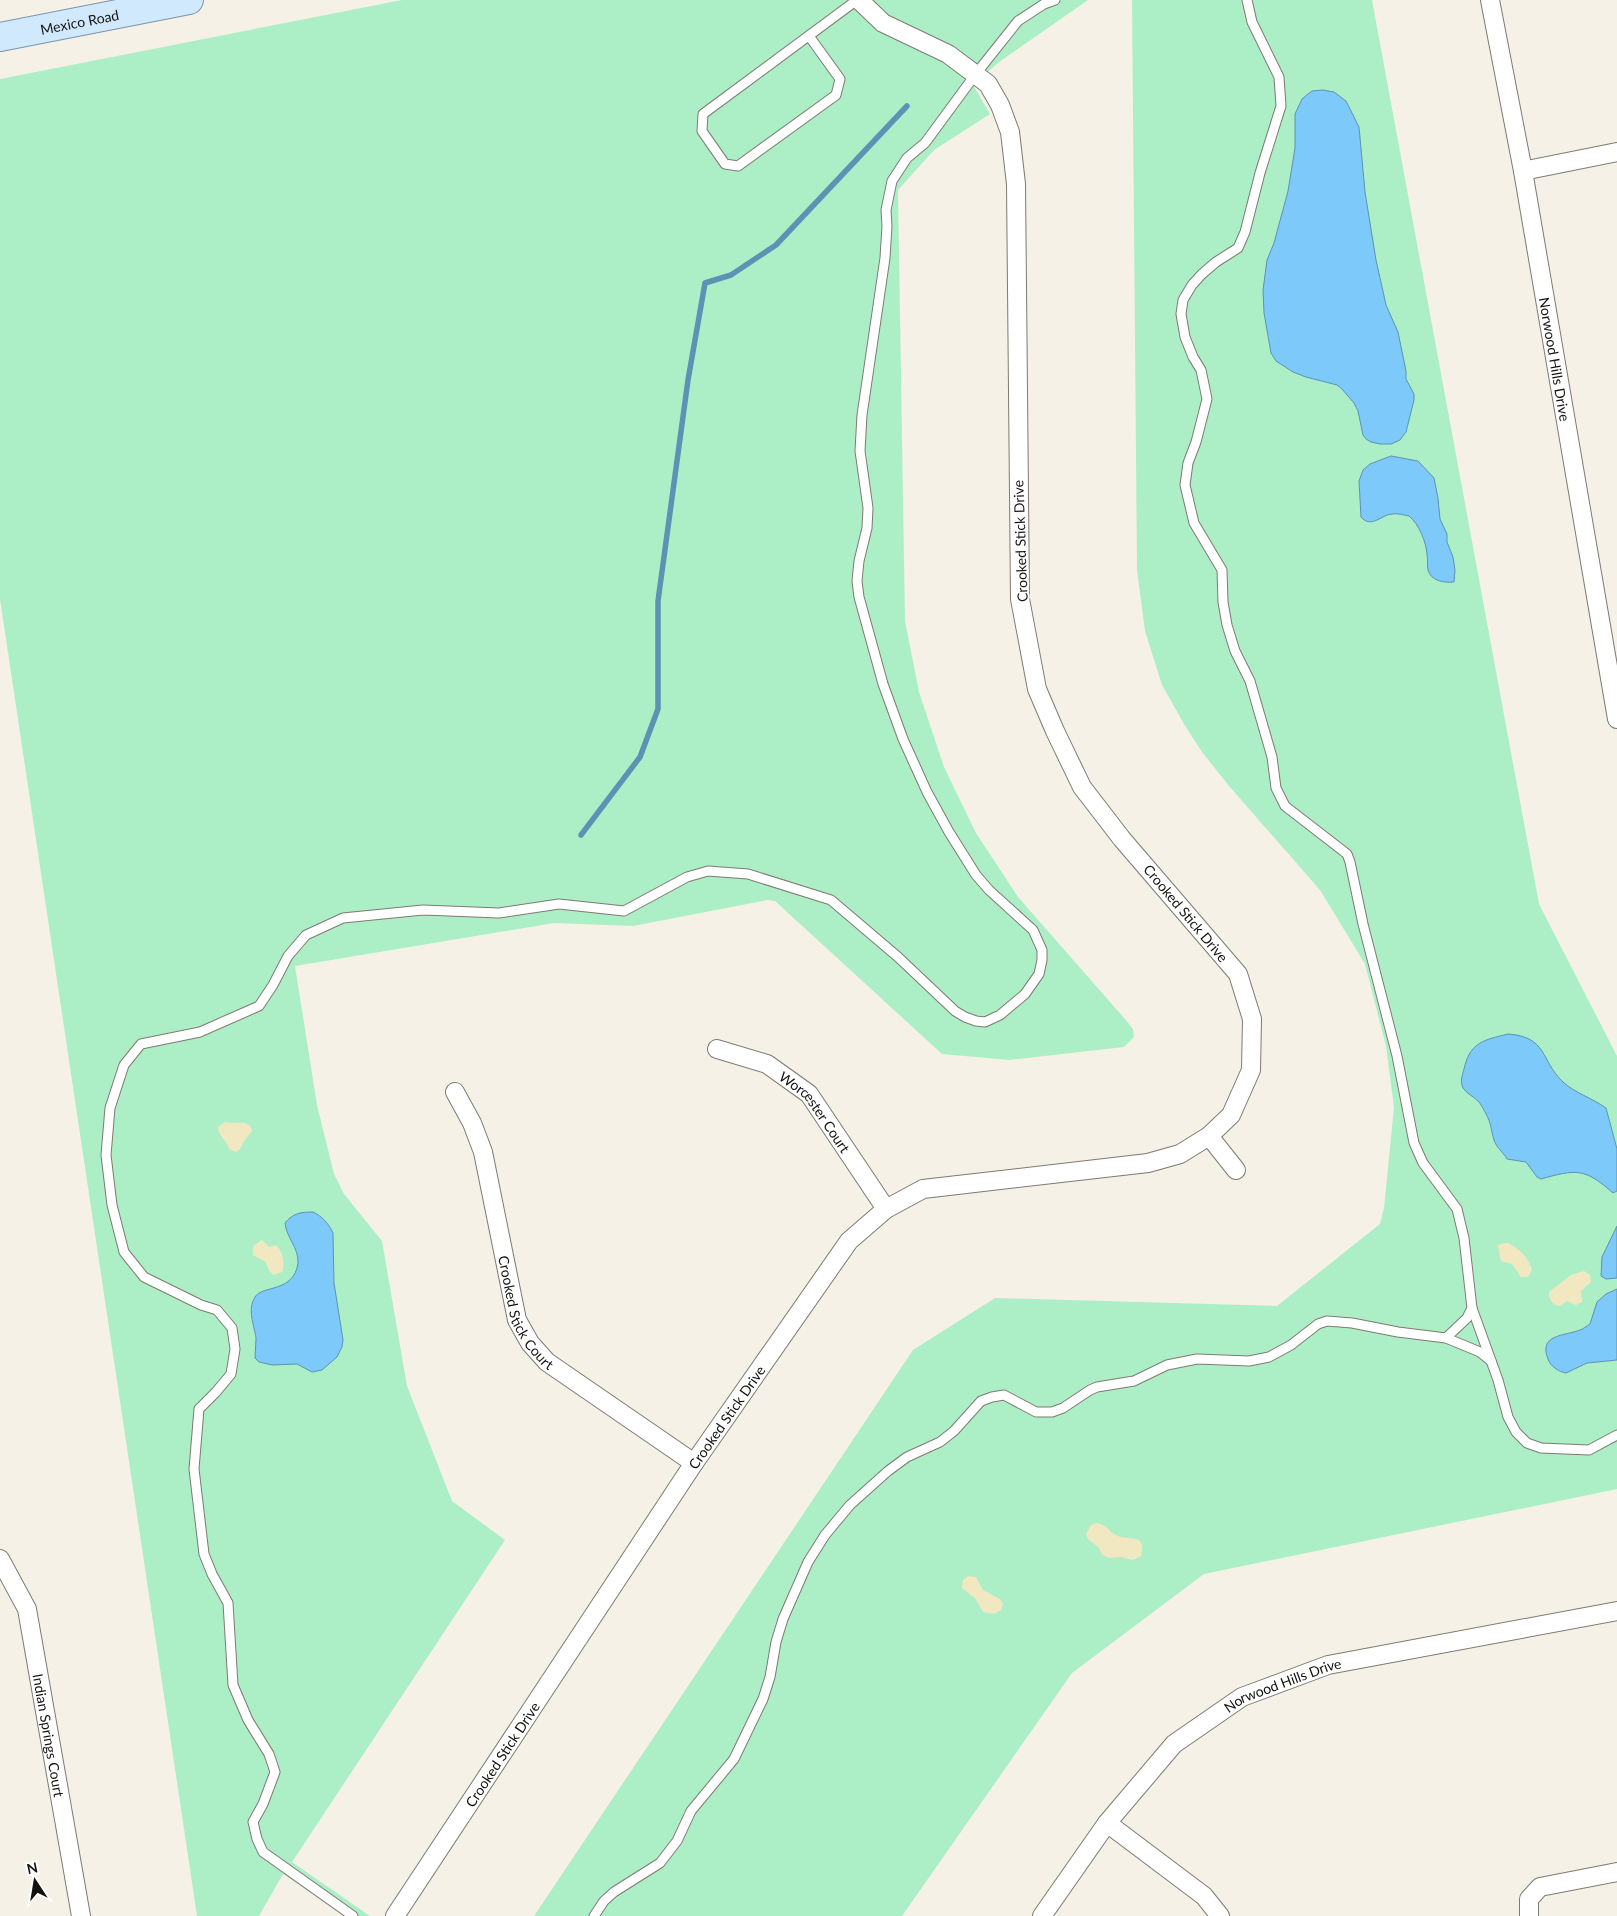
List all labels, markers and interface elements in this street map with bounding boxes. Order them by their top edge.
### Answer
street label: Mexico Road [39,5,120,37]
street label: Norwood Hills Drive [1536,296,1574,422]
street label: Crooked Stick Drive [1009,480,1031,602]
street label: Crooked Stick Drive [1140,861,1232,965]
street label: Worcester Court [776,1067,854,1156]
street label: Crooked Stick Court [496,1254,557,1373]
street label: Crooked Stick Drive [684,1362,768,1472]
street label: Norwood Hills Drive [1220,1654,1343,1716]
street label: Indian Springs Court [30,1672,68,1798]
street label: Crooked Stick Drive [461,1698,543,1810]
north arrow [10,1856,60,1906]
text: N [25,1858,39,1877]

